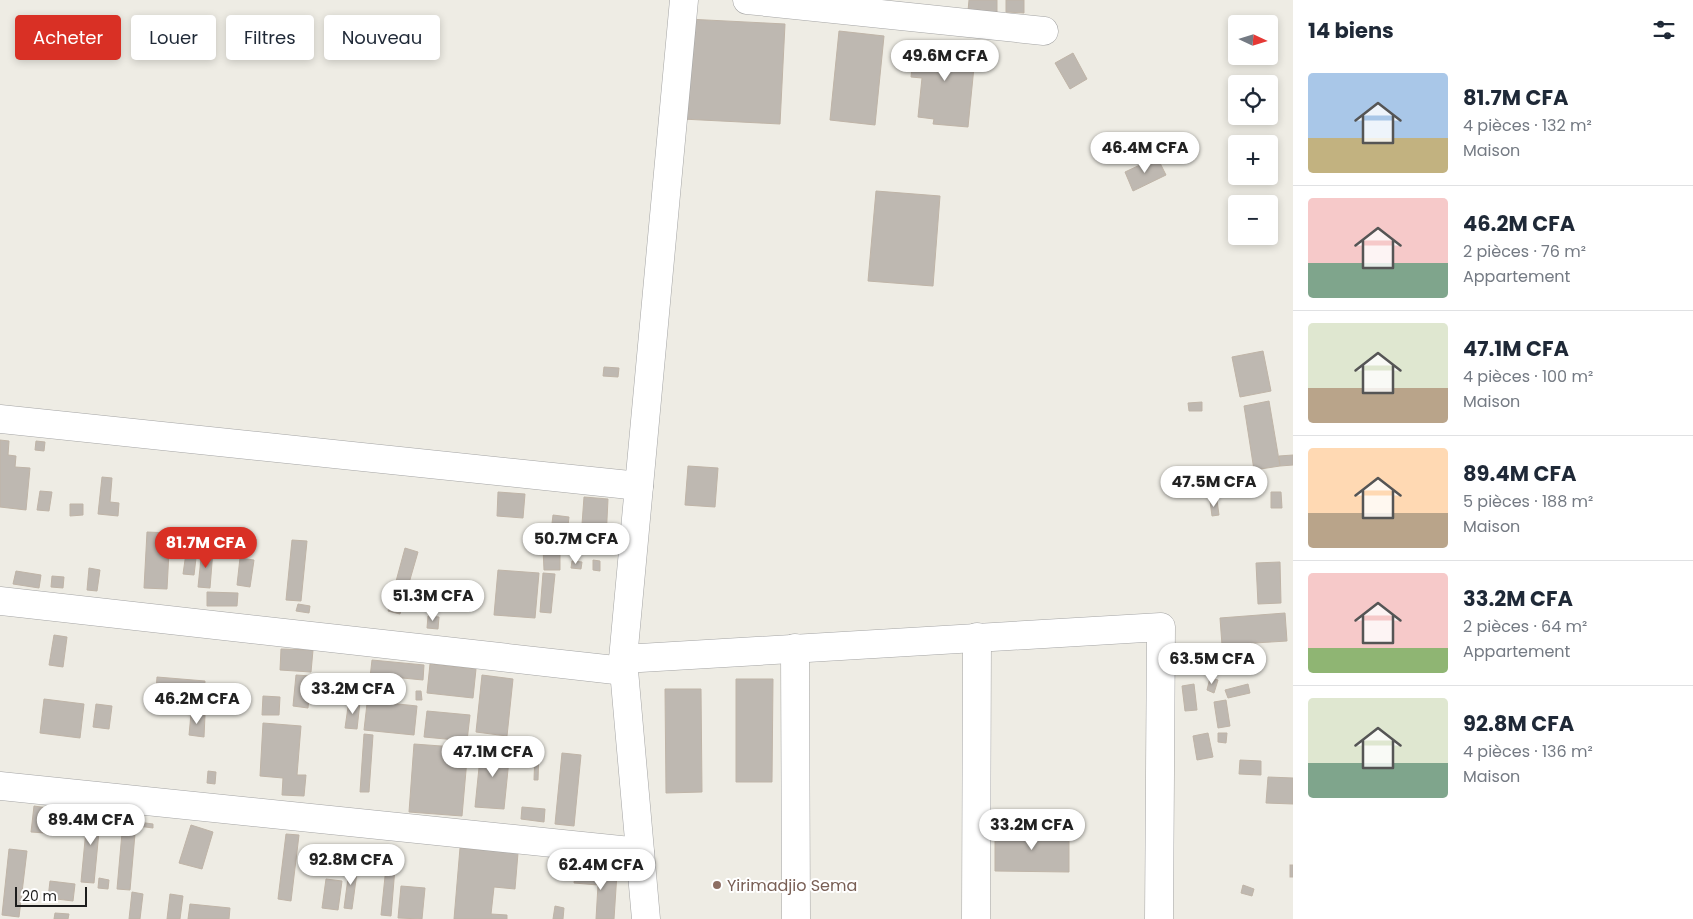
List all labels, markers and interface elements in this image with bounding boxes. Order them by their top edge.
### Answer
chip: Acheter [15,15,121,60]
chip: Louer [131,15,216,60]
chip: Filtres [226,15,314,60]
chip: Nouveau [324,15,440,60]
north arrow [1228,15,1278,65]
map controls [1228,15,1278,245]
text: 14 biens [1308,16,1394,45]
icon: filters [1650,16,1678,44]
pin: 49.6M CFA [888,39,1002,82]
text: 49.6M CFA [902,44,988,67]
button: locate [1228,75,1278,125]
text: 81.7M CFA [1463,83,1568,112]
icon: home [1348,93,1408,153]
text: 4 pièces · 132 m² [1463,114,1592,137]
pin: 46.4M CFA [1088,132,1202,174]
button: + [1228,135,1278,185]
text: 46.4M CFA [1101,136,1189,159]
text: Maison [1463,139,1520,162]
button: − [1228,195,1278,245]
text: 46.2M CFA [1463,209,1575,238]
icon: home [1348,218,1408,278]
text: 2 pièces · 76 m² [1463,240,1586,263]
text: Appartement [1463,265,1570,288]
text: 47.1M CFA [1463,334,1569,363]
icon: home [1348,343,1408,403]
text: 4 pièces · 100 m² [1463,365,1593,388]
text: Maison [1463,390,1520,413]
text: 89.4M CFA [1463,459,1576,488]
pin: 47.5M CFA [1157,466,1271,508]
icon: home [1348,468,1408,528]
text: 47.5M CFA [1171,470,1257,493]
text: 5 pièces · 188 m² [1463,490,1593,513]
text: Maison [1463,515,1520,538]
pin: 50.7M CFA [519,522,633,565]
pin: 81.7M CFA [149,526,263,569]
text: 50.7M CFA [534,527,618,550]
text: 81.7M CFA [166,531,246,554]
pin: 51.3M CFA [376,580,490,622]
text: 51.3M CFA [392,584,474,607]
text: 33.2M CFA [1463,584,1573,613]
icon: home [1348,593,1408,653]
text: 2 pièces · 64 m² [1463,615,1587,638]
text: Appartement [1463,640,1570,663]
pin: 63.5M CFA [1155,642,1269,685]
text: 63.5M CFA [1169,647,1255,670]
pin: 33.2M CFA [296,672,410,715]
text: 33.2M CFA [311,677,395,700]
pin: 46.2M CFA [140,682,254,725]
text: 46.2M CFA [154,687,240,710]
text: 92.8M CFA [1463,709,1574,738]
icon: home [1348,718,1408,778]
pin: 47.1M CFA [436,736,550,778]
text: 47.1M CFA [453,740,533,763]
text: 4 pièces · 136 m² [1463,740,1593,763]
text: Maison [1463,765,1520,788]
pin: 89.4M CFA [34,804,148,846]
text: 89.4M CFA [48,808,134,831]
pin: 33.2M CFA [975,808,1089,851]
text: 33.2M CFA [990,813,1074,836]
pin: 92.8M CFA [294,844,408,886]
text: 92.8M CFA [309,848,393,871]
pin: 62.4M CFA [544,848,658,891]
text: 62.4M CFA [558,853,644,876]
place label: Yirimadjio Sema [727,874,857,897]
marker: Yirimadjio Sema [711,879,723,891]
scale bar [15,884,88,907]
text: 20 m [22,886,57,906]

